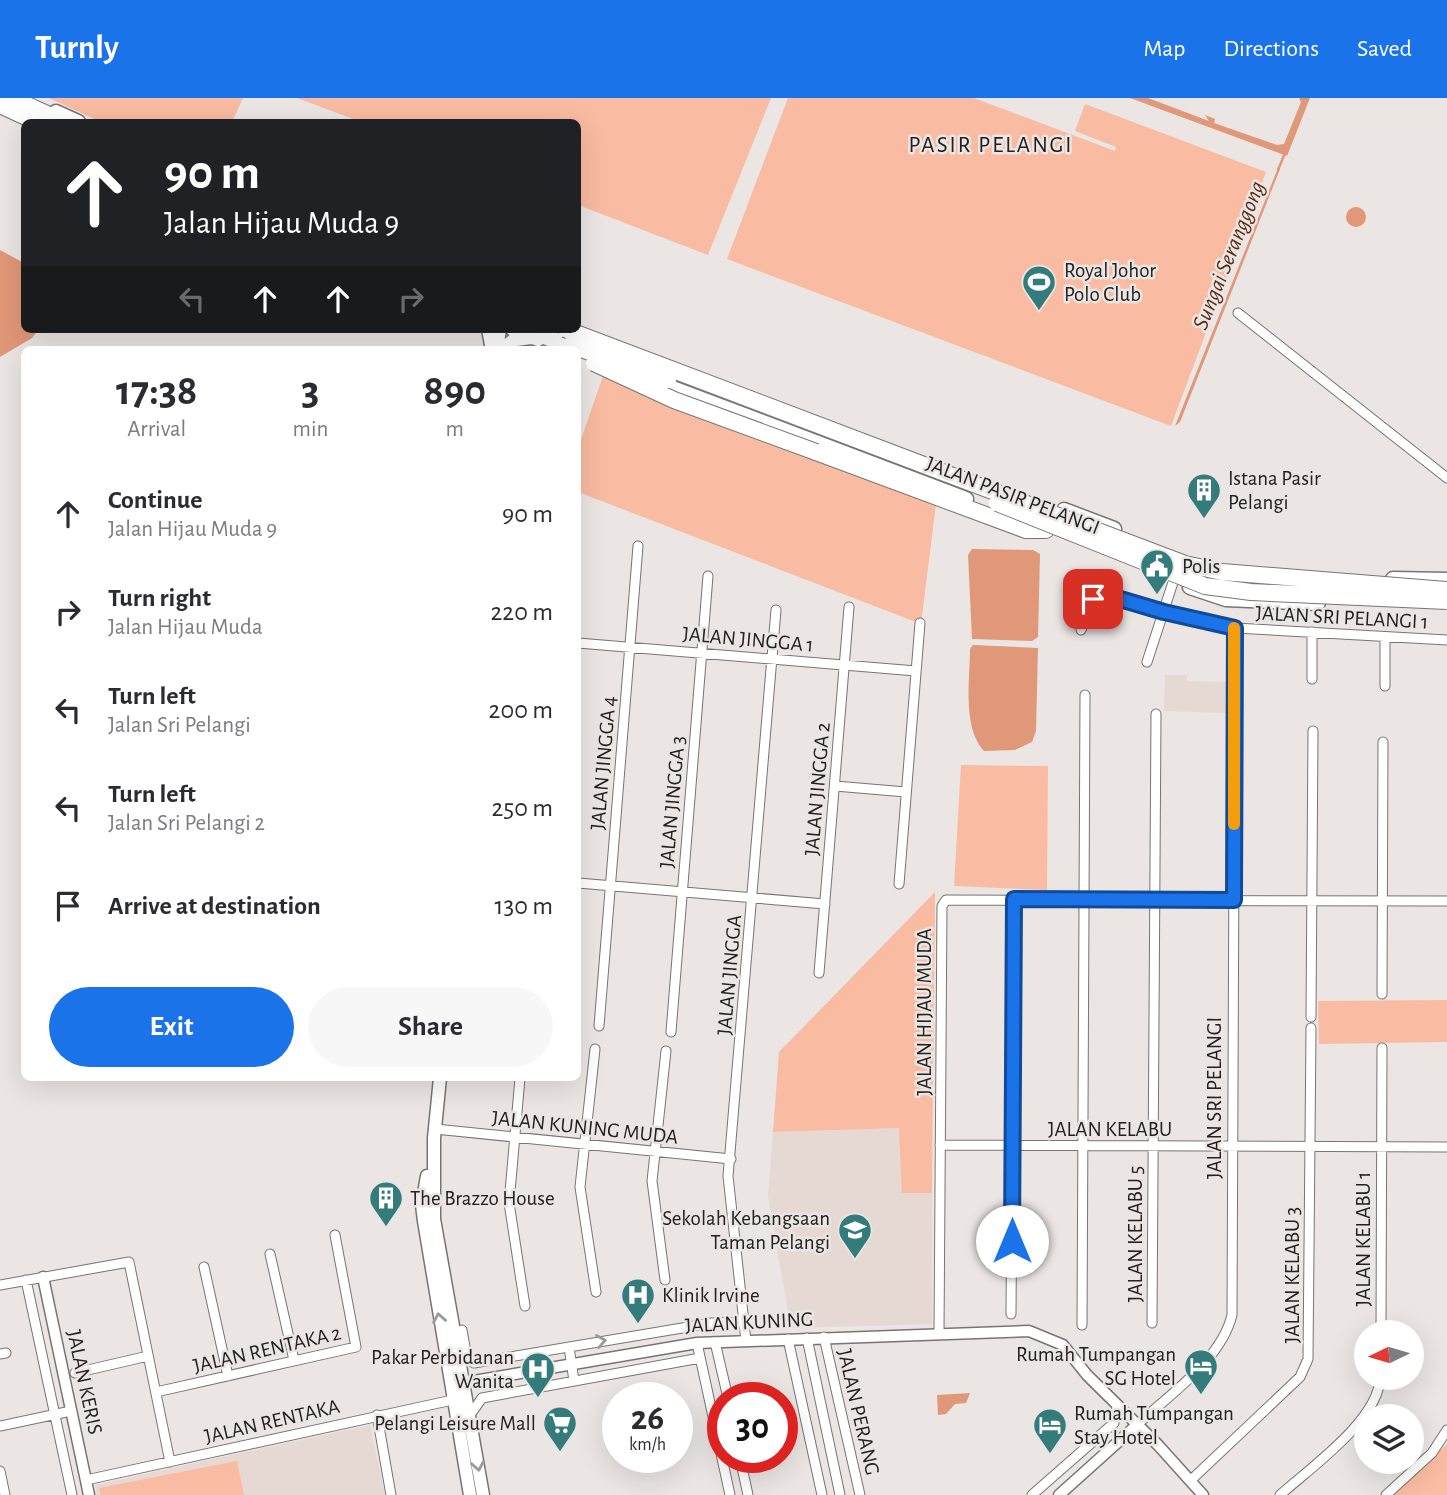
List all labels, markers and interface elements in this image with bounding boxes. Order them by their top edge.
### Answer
text: Turnly [35,32,119,65]
text: Map [1143,37,1185,61]
text: Directions [1223,37,1319,61]
text: Saved [1357,37,1412,61]
district label: PASIR PELANGI [909,134,1073,157]
icon: ahead [49,147,140,238]
text: 90 m [164,149,260,198]
water label: Sungai Seranggong [1189,178,1270,333]
text: Jalan Hijau Muda 9 [164,207,399,239]
place label: Royal Johor Polo Club [1064,260,1156,305]
sports icon: Royal Johor Polo Club [1020,263,1058,312]
icon: left [173,280,211,318]
icon: ahead [246,280,284,318]
icon: ahead [319,280,357,318]
icon: right [392,280,430,318]
text: 17:38 [116,370,198,412]
text: 3 [301,370,319,412]
text: 890 [423,370,486,412]
text: Arrival [127,418,186,441]
text: min [292,418,328,441]
text: m [445,418,464,441]
street label: JALAN PASIR PELANGI [923,453,1103,538]
place label: Istana Pasir Pelangi [1228,468,1321,513]
building icon: Istana Pasir Pelangi [1185,471,1223,520]
text: Continue [108,487,203,513]
icon: ahead [49,495,87,533]
text: 90 m [502,501,553,527]
text: Jalan Hijau Muda 9 [108,518,277,541]
public building icon: Polis [1138,547,1176,596]
place label: Polis [1182,556,1220,577]
pin [1063,569,1123,629]
icon: arrive [1074,580,1112,618]
text: Turn right [108,585,211,611]
icon: right [49,593,87,631]
text: 220 m [491,599,553,625]
street label: JALAN SRI PELANGI 1 [1255,602,1429,633]
text: Jalan Hijau Muda [108,616,263,639]
street label: JALAN JINGGA 1 [682,623,814,656]
text: Turn left [108,683,196,709]
icon: left [49,691,87,729]
street label: JALAN JINGGA 4 [587,695,620,831]
text: 200 m [489,697,553,723]
text: Jalan Sri Pelangi [108,714,251,737]
street label: JALAN JINGGA 2 [801,721,834,857]
street label: JALAN JINGGA 3 [656,735,689,869]
text: Turn left [108,781,196,807]
icon: left [49,789,87,827]
text: 250 m [491,795,553,821]
text: Jalan Sri Pelangi 2 [108,812,265,835]
icon: arrive [49,887,87,925]
text: Arrive at destination [108,893,321,919]
text: 130 m [495,893,553,919]
street label: JALAN JINGGA [714,914,745,1036]
street label: JALAN HIJAU MUDA [914,928,935,1096]
button: Exit [49,987,294,1067]
button: Share [308,987,553,1067]
street label: JALAN SRI PELANGI [1204,1017,1225,1179]
street label: JALAN KUNING MUDA [491,1107,679,1148]
street label: JALAN KELABU [1048,1119,1172,1140]
street label: JALAN KELABU 5 [1125,1166,1146,1302]
street label: JALAN KELABU 1 [1353,1172,1374,1306]
building icon: The Brazzo House [367,1179,405,1228]
place label: The Brazzo House [410,1188,555,1209]
position arrow [975,1204,1049,1278]
street label: JALAN KELABU 3 [1282,1207,1303,1343]
place label: Sekolah Kebangsaan Taman Pelangi [662,1208,830,1253]
school or university icon: Sekolah Kebangsaan Taman Pelangi [836,1211,874,1260]
hospital icon: Klinik Irvine [619,1276,657,1325]
place label: Klinik Irvine [662,1285,760,1306]
street label: JALAN KUNING [684,1309,814,1336]
one-way arrow [432,1312,447,1324]
north arrow [1354,1320,1424,1390]
map controls [1354,1320,1424,1474]
street label: JALAN RENTAKA 2 [191,1322,343,1377]
street label: JALAN KERIS [63,1328,106,1436]
one-way arrow [595,1334,607,1349]
place label: Rumah Tumpangan SG Hotel [1016,1344,1176,1389]
place label: Pakar Perbidanan Wanita [371,1347,514,1392]
street label: JALAN PERANG [834,1347,883,1477]
hotel icon: Rumah Tumpangan SG Hotel [1182,1347,1220,1396]
hospital icon: Pakar Perbidanan Wanita [519,1350,557,1399]
speed limit sign: 30 [707,1382,798,1473]
street label: JALAN RENTAKA [202,1396,342,1447]
text: 26 [631,1401,664,1436]
place label: Rumah Tumpangan Stay Hotel [1074,1403,1234,1448]
supermarket icon: Pelangi Leisure Mall [541,1404,579,1453]
button: layers [1354,1404,1424,1474]
hotel icon: Rumah Tumpangan Stay Hotel [1031,1406,1069,1455]
place label: Pelangi Leisure Mall [374,1413,536,1434]
text: km/h [629,1436,666,1454]
one-way arrow [470,1460,485,1471]

